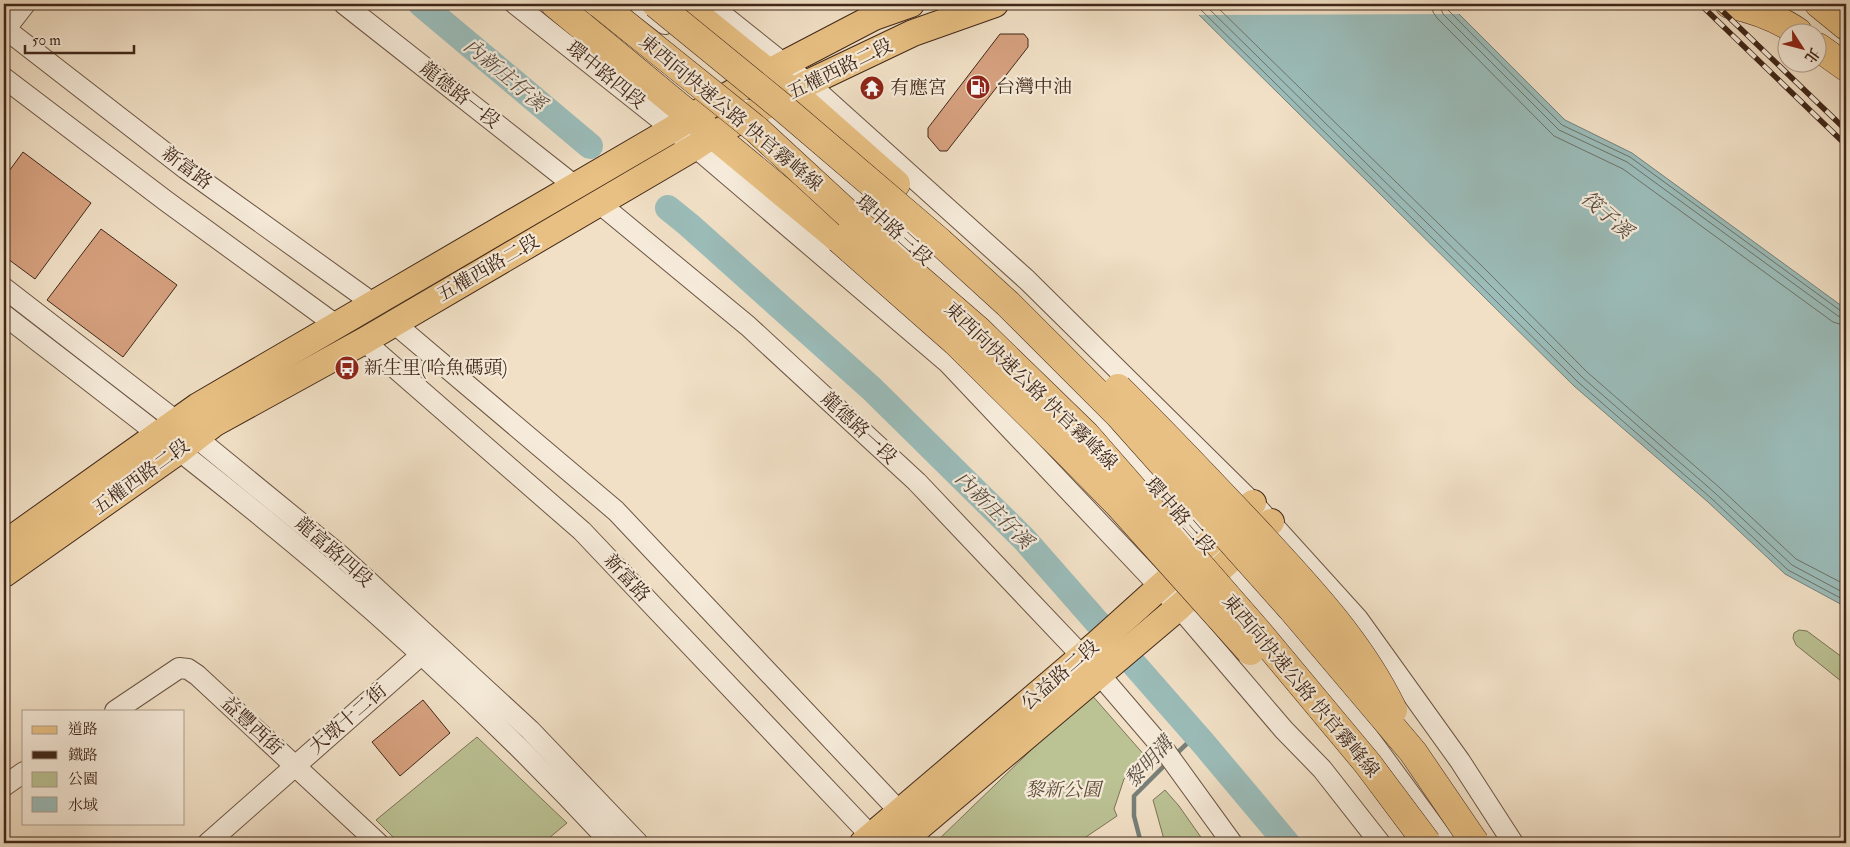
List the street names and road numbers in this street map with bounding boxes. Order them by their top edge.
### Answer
street label: 東西向快速公路 快官霧峰線 [634,29,828,197]
street label: 五權西路二段 [784,33,896,105]
street label: 環中路四段 [562,36,650,114]
street label: 龍德路一段 [415,56,505,134]
street label: 新富路 [157,141,217,195]
street label: 環中路三段 [851,189,937,271]
street label: 五權西路二段 [433,229,543,307]
street label: 東西向快速公路 快官霧峰線 [939,297,1123,475]
street label: 龍德路一段 [816,387,902,469]
street label: 五權西路二段 [88,434,194,520]
street label: 環中路三段 [1140,472,1220,560]
street label: 龍富路四段 [290,512,378,592]
street label: 新富路 [599,549,655,607]
street label: 東西向快速公路 快官霧峰線 [1217,589,1385,783]
street label: 公益路二段 [1016,635,1104,715]
street label: 大墩十二街 [304,679,392,759]
street label: 益豐西街 [216,691,288,761]

